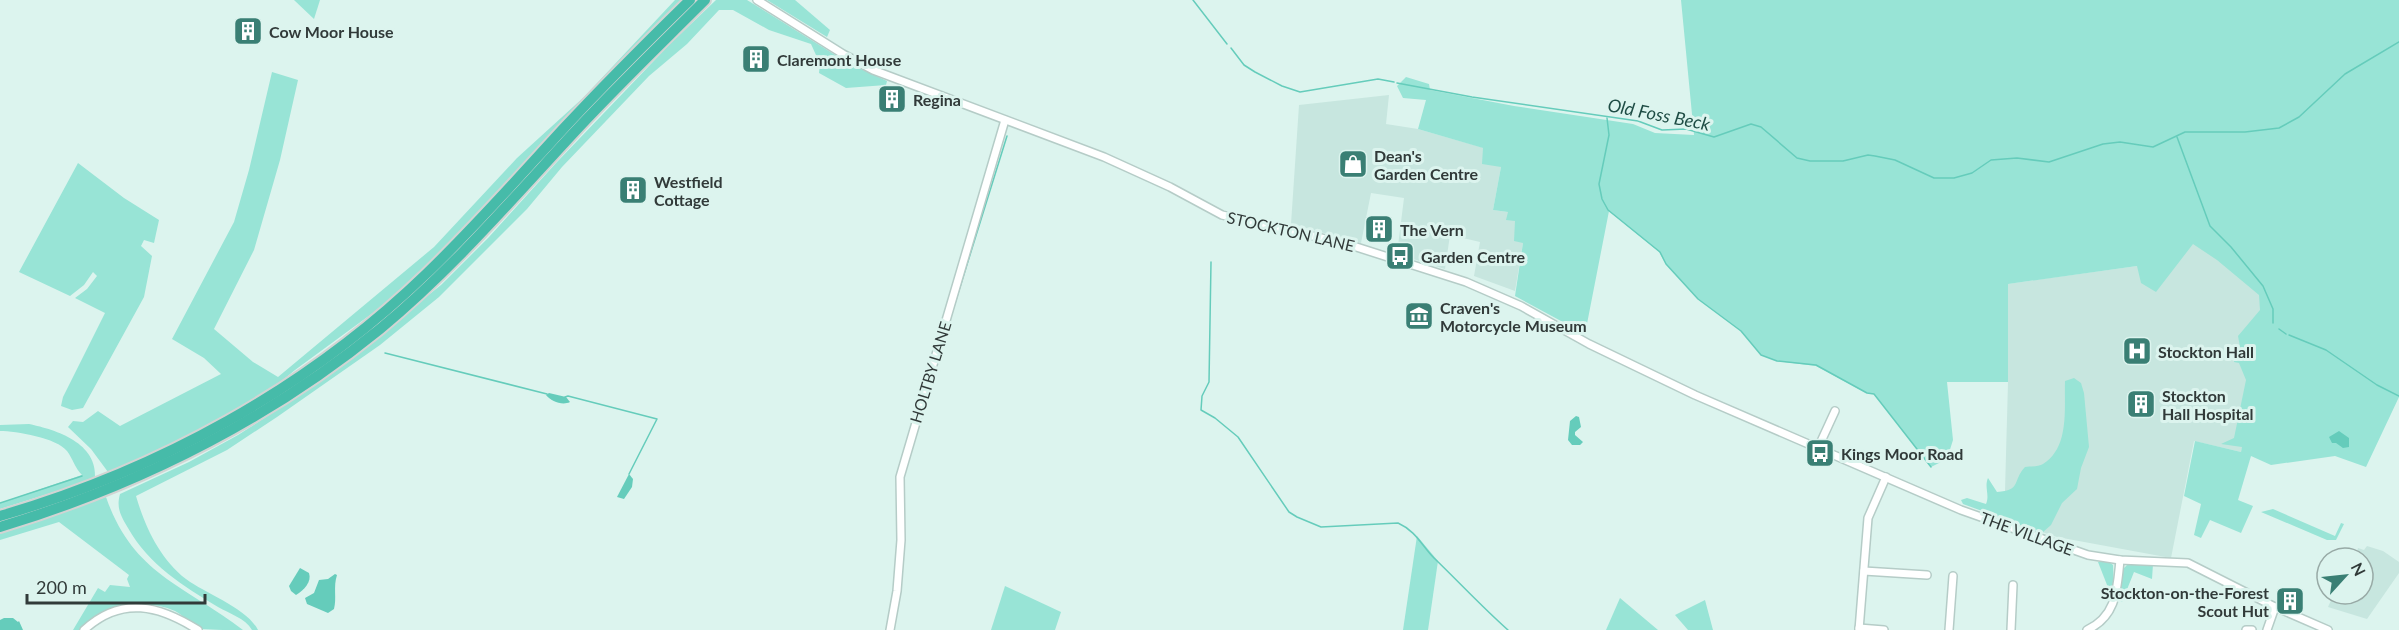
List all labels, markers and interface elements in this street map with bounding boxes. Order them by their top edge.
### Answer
building icon: Cow Moor House [232,15,264,47]
place label: Cow Moor House [269,22,394,41]
building icon: Claremont House [740,43,772,75]
place label: Claremont House [777,50,902,69]
building icon: Regina [876,83,908,115]
place label: Regina [913,90,961,109]
water label: Old Foss Beck [1606,93,1712,135]
place label: Dean's Garden Centre [1374,146,1479,183]
shop icon: Dean's Garden Centre [1337,148,1369,180]
place label: Westfield Cottage [654,172,723,209]
building icon: Westfield Cottage [617,174,649,206]
street label: STOCKTON LANE [1225,207,1357,255]
building icon: The Vern [1363,213,1395,245]
place label: The Vern [1400,220,1464,239]
bus stop icon: Garden Centre [1384,240,1416,272]
place label: Garden Centre [1421,247,1526,266]
place label: Craven's Motorcycle Museum [1440,298,1587,335]
museum icon: Craven's Motorcycle Museum [1403,300,1435,332]
street label: HOLTBY LANE [906,319,954,425]
hospital icon: Stockton Hall [2121,335,2153,367]
place label: Stockton Hall [2158,342,2254,361]
place label: Stockton Hall Hospital [2162,386,2254,423]
building icon: Stockton Hall Hospital [2125,388,2157,420]
bus stop icon: Kings Moor Road [1804,437,1836,469]
place label: Kings Moor Road [1841,444,1963,463]
street label: THE VILLAGE [1978,507,2076,559]
north arrow [2315,546,2375,606]
text: N [2348,559,2370,579]
scale bar [27,567,206,605]
text: 200 m [36,576,87,598]
place label: Stockton-on-the-Forest Scout Hut [2101,583,2269,620]
building icon: Stockton-on-the-Forest Scout Hut [2274,585,2306,617]

